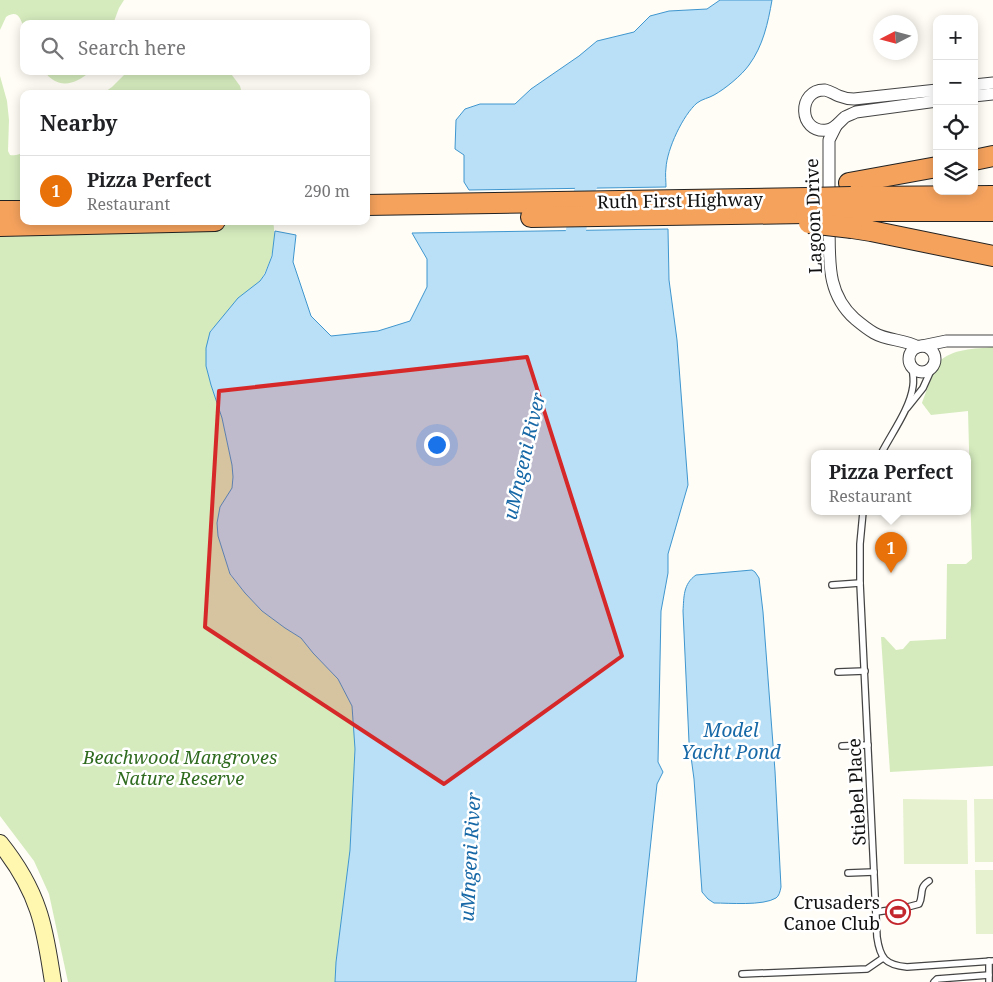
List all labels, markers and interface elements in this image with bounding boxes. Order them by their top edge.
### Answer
north arrow [873,15,918,60]
map controls [933,15,978,195]
button: + [933,15,978,60]
search box [20,20,370,75]
icon: search [38,34,66,62]
text: Search here [78,35,186,61]
button: − [933,60,978,105]
button: locate [933,105,978,150]
text: Nearby [40,109,118,137]
button: layers [933,150,978,195]
street label: Lagoon Drive [799,158,827,274]
text: Pizza Perfect [87,167,212,193]
text: 1 [51,180,61,202]
text: 290 m [304,180,350,202]
street label: Ruth First Highway [597,187,764,213]
text: Restaurant [87,193,170,215]
water label: uMngeni River [497,390,551,522]
your location [424,432,450,458]
popup [811,450,971,515]
text: Pizza Perfect [829,459,953,485]
text: Restaurant [829,485,912,507]
pin: 1 [875,532,907,573]
water label: Model Yacht Pond [681,717,782,765]
street label: Stiebel Place [841,738,871,846]
park label: Beachwood Mangroves Nature Reserve [82,745,277,790]
water label: uMngeni River [454,792,486,922]
place label: Crusaders Canoe Club [783,890,880,935]
sports icon: Crusaders Canoe Club [885,899,911,925]

